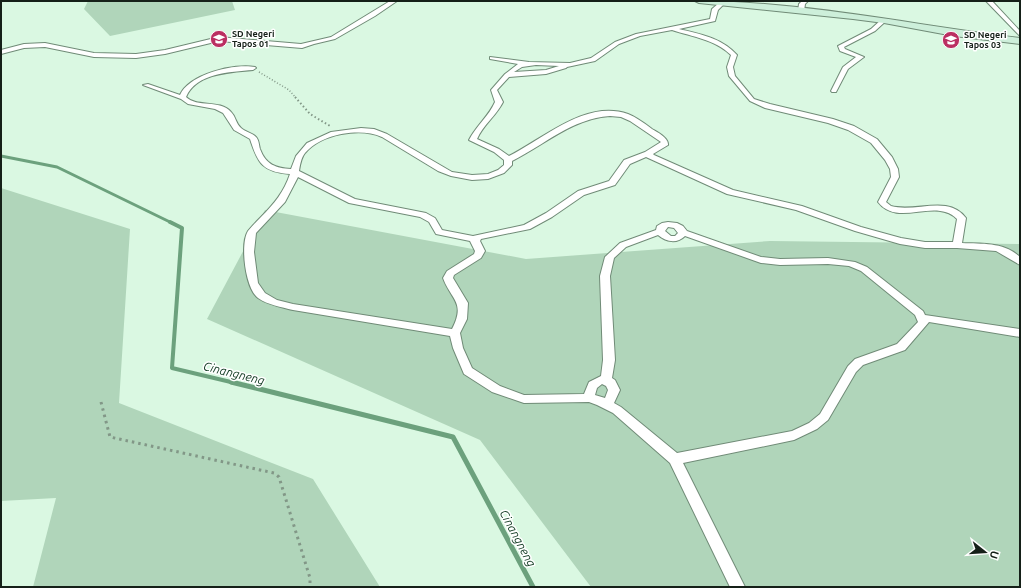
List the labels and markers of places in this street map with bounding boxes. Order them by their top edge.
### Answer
school or university icon: SD Negeri Tapos 01 [209,29,229,49]
place label: SD Negeri Tapos 01 [232,29,274,49]
school or university icon: SD Negeri Tapos 03 [941,30,961,50]
place label: SD Negeri Tapos 03 [964,30,1006,50]

